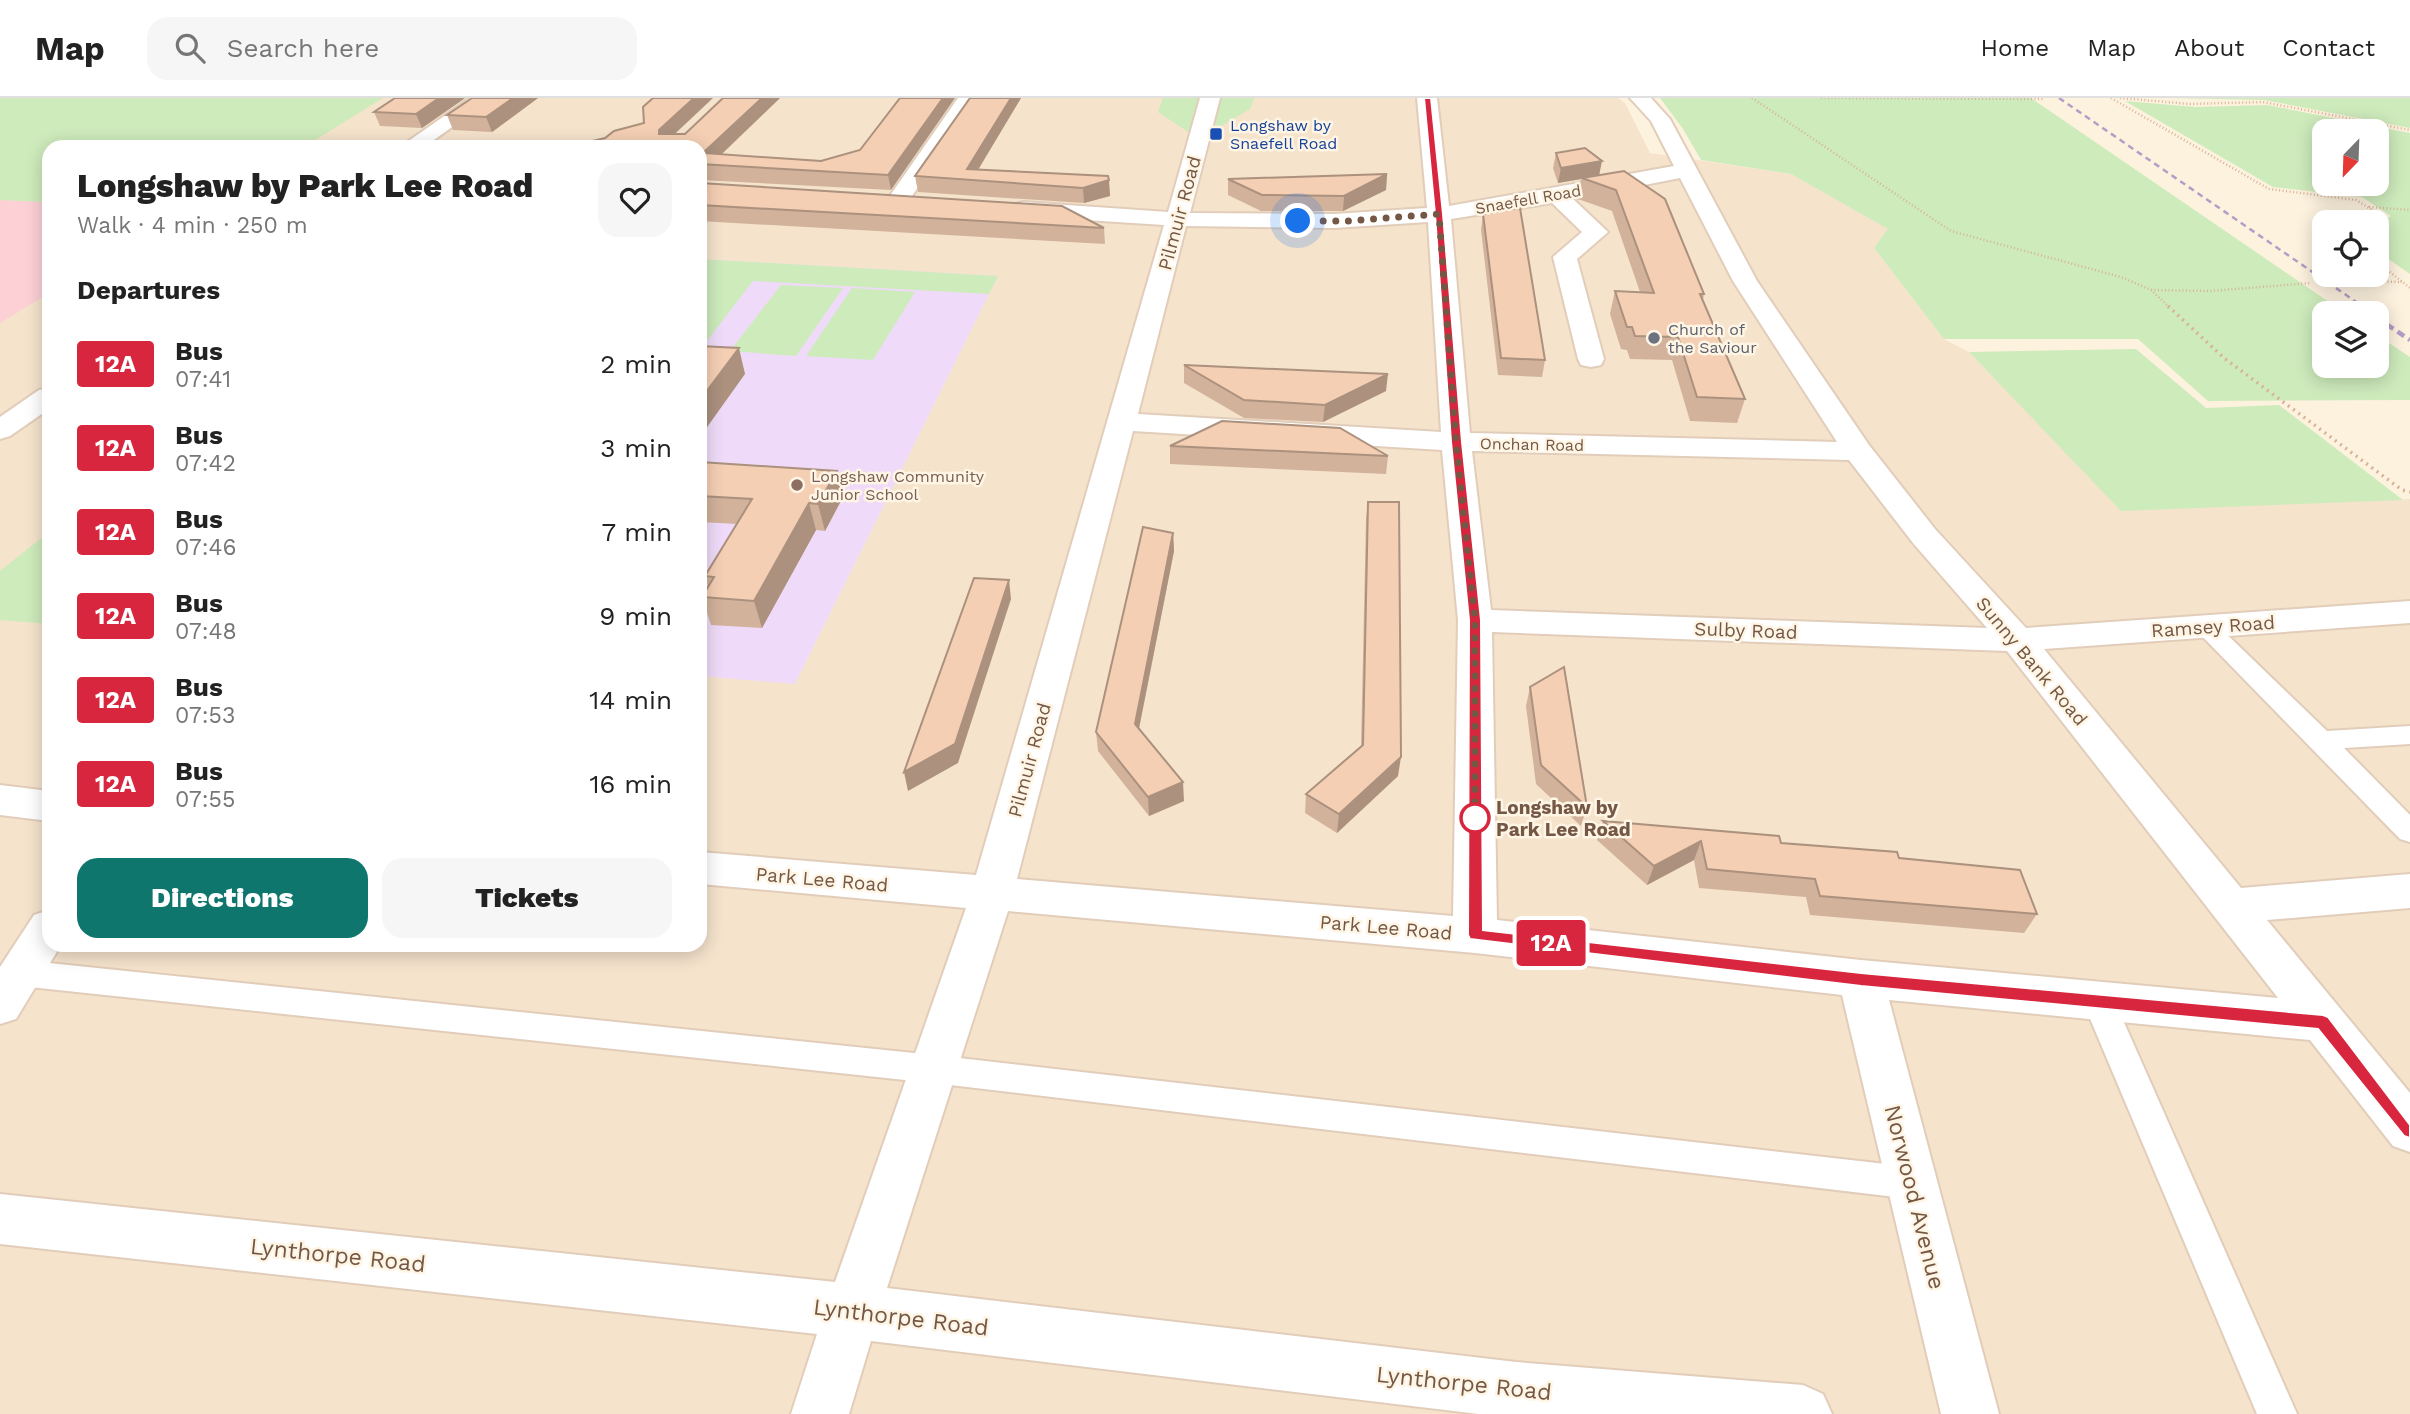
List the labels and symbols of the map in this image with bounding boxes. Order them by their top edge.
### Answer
place label: Longshaw by Snaefell Road [1230,116,1337,153]
north arrow [2312,119,2389,196]
marker: Longshaw by Snaefell Road [1208,126,1224,142]
street label: Pilmuir Road [1153,153,1206,273]
street label: Snaefell Road [1474,181,1583,218]
your location [1280,203,1315,238]
place label: Church of the Saviour [1668,320,1757,357]
marker: Church of the Saviour [1646,330,1662,346]
street label: Onchan Road [1480,434,1584,455]
place label: Longshaw Community Junior School [811,467,985,504]
marker: Longshaw Community Junior School [789,477,805,493]
street label: Sunny Bank Road [1971,592,2092,730]
street label: Ramsey Road [2150,611,2276,642]
street label: Sulby Road [1694,617,1798,644]
street label: Pilmuir Road [1003,700,1056,820]
place label: Longshaw by Park Lee Road [1496,796,1631,841]
marker: Longshaw by Park Lee Road [1460,803,1490,833]
street label: Park Lee Road [755,862,889,897]
street label: Park Lee Road [1319,910,1453,945]
line badge: 12A [1511,920,1591,966]
street label: Norwood Avenue [1879,1102,1950,1292]
street label: Lynthorpe Road [249,1233,427,1278]
street label: Lynthorpe Road [812,1293,990,1342]
street label: Lynthorpe Road [1375,1361,1553,1406]

